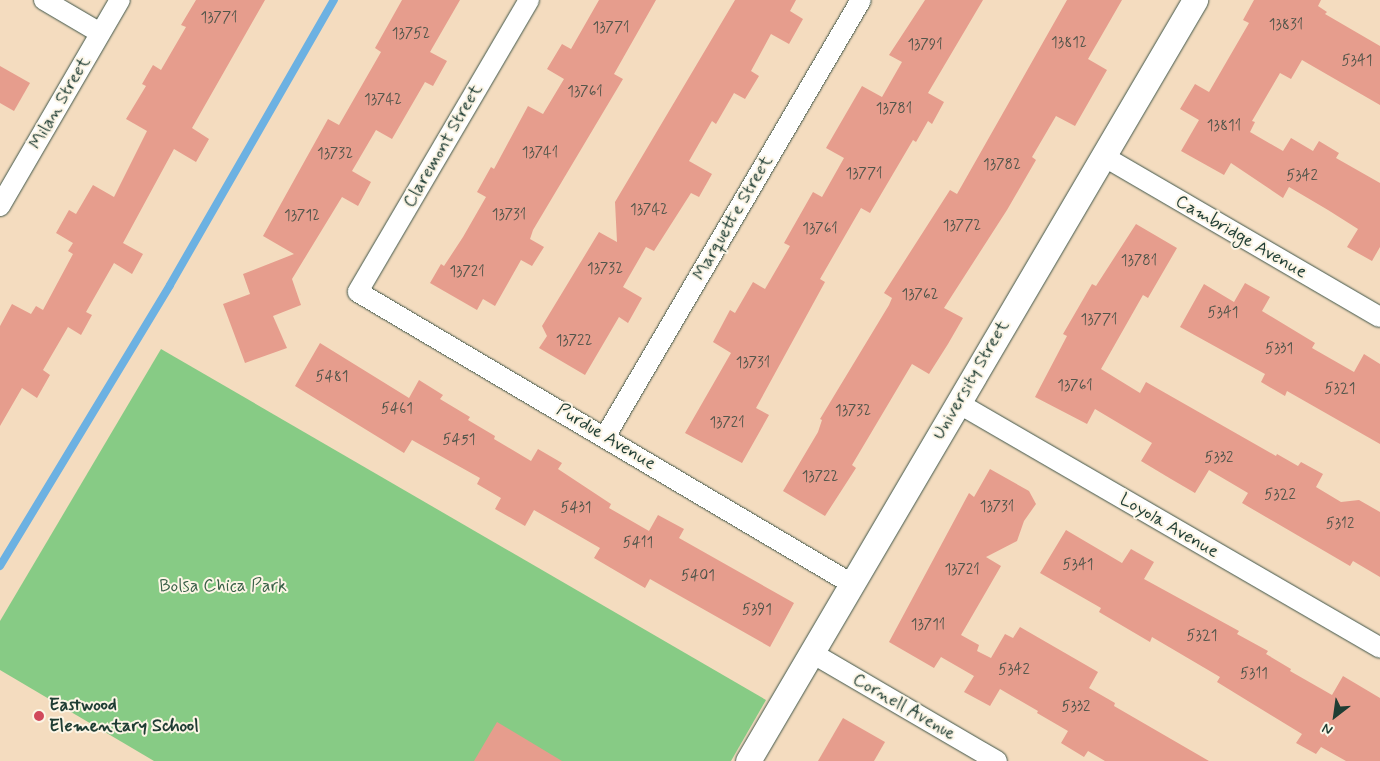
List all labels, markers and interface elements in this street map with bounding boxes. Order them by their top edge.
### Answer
house number: 13771 [201,10,237,28]
house number: 13831 [1269,17,1303,35]
house number: 13771 [593,20,629,38]
house number: 13752 [392,26,430,44]
house number: 13812 [1051,35,1087,53]
house number: 13791 [907,37,943,55]
street label: Milan Street [25,53,95,153]
house number: 5341 [1342,53,1372,71]
street label: Claremont Street [399,80,487,212]
house number: 13761 [567,84,603,102]
house number: 13742 [364,92,402,110]
house number: 13781 [876,101,912,119]
house number: 13811 [1207,118,1241,136]
house number: 13741 [522,145,558,163]
house number: 13732 [317,146,353,164]
street label: Marquette Street [689,152,777,284]
house number: 13782 [983,157,1021,175]
house number: 13771 [846,166,882,184]
house number: 5342 [1286,168,1318,186]
street label: Cambridge Avenue [1171,191,1311,283]
house number: 13742 [630,202,668,220]
house number: 13731 [492,207,526,225]
house number: 13712 [284,208,320,226]
house number: 13772 [943,218,981,236]
house number: 13761 [802,221,838,239]
house number: 13781 [1121,253,1157,271]
house number: 13732 [587,261,623,279]
house number: 13721 [449,264,485,282]
house number: 13762 [901,287,939,305]
house number: 5341 [1208,305,1238,323]
house number: 13771 [1081,312,1117,330]
street label: University Street [928,316,1014,444]
house number: 13722 [556,333,592,351]
house number: 5331 [1265,341,1293,359]
house number: 13731 [736,355,770,373]
house number: 5481 [316,369,348,387]
house number: 13761 [1057,378,1093,396]
house number: 5321 [1325,381,1355,399]
street label: Purdue Avenue [552,399,660,475]
house number: 5461 [381,401,413,419]
house number: 13732 [835,403,871,421]
house number: 13721 [709,415,745,433]
house number: 5451 [442,432,476,450]
house number: 5332 [1205,450,1233,468]
house number: 13722 [802,469,838,487]
house number: 5322 [1264,487,1296,505]
street label: Loyola Avenue [1116,489,1222,563]
house number: 13731 [980,499,1014,517]
house number: 5431 [561,500,591,518]
house number: 5312 [1326,516,1354,534]
house number: 5411 [623,535,653,553]
house number: 5341 [1063,557,1093,575]
house number: 13721 [944,562,980,580]
house number: 5401 [681,568,715,586]
park label: Bolsa Chica Park [159,575,287,597]
house number: 5391 [742,602,772,620]
house number: 13711 [911,617,945,635]
house number: 5321 [1187,628,1217,646]
house number: 5342 [998,662,1030,680]
house number: 5311 [1240,666,1268,684]
street label: Cornell Avenue [847,668,961,746]
north arrow [1310,691,1360,741]
place label: Eastwood Elementary School [49,695,199,738]
house number: 5332 [1062,699,1090,717]
marker: Eastwood Elementary School [33,710,45,722]
text: N [1319,719,1336,739]

